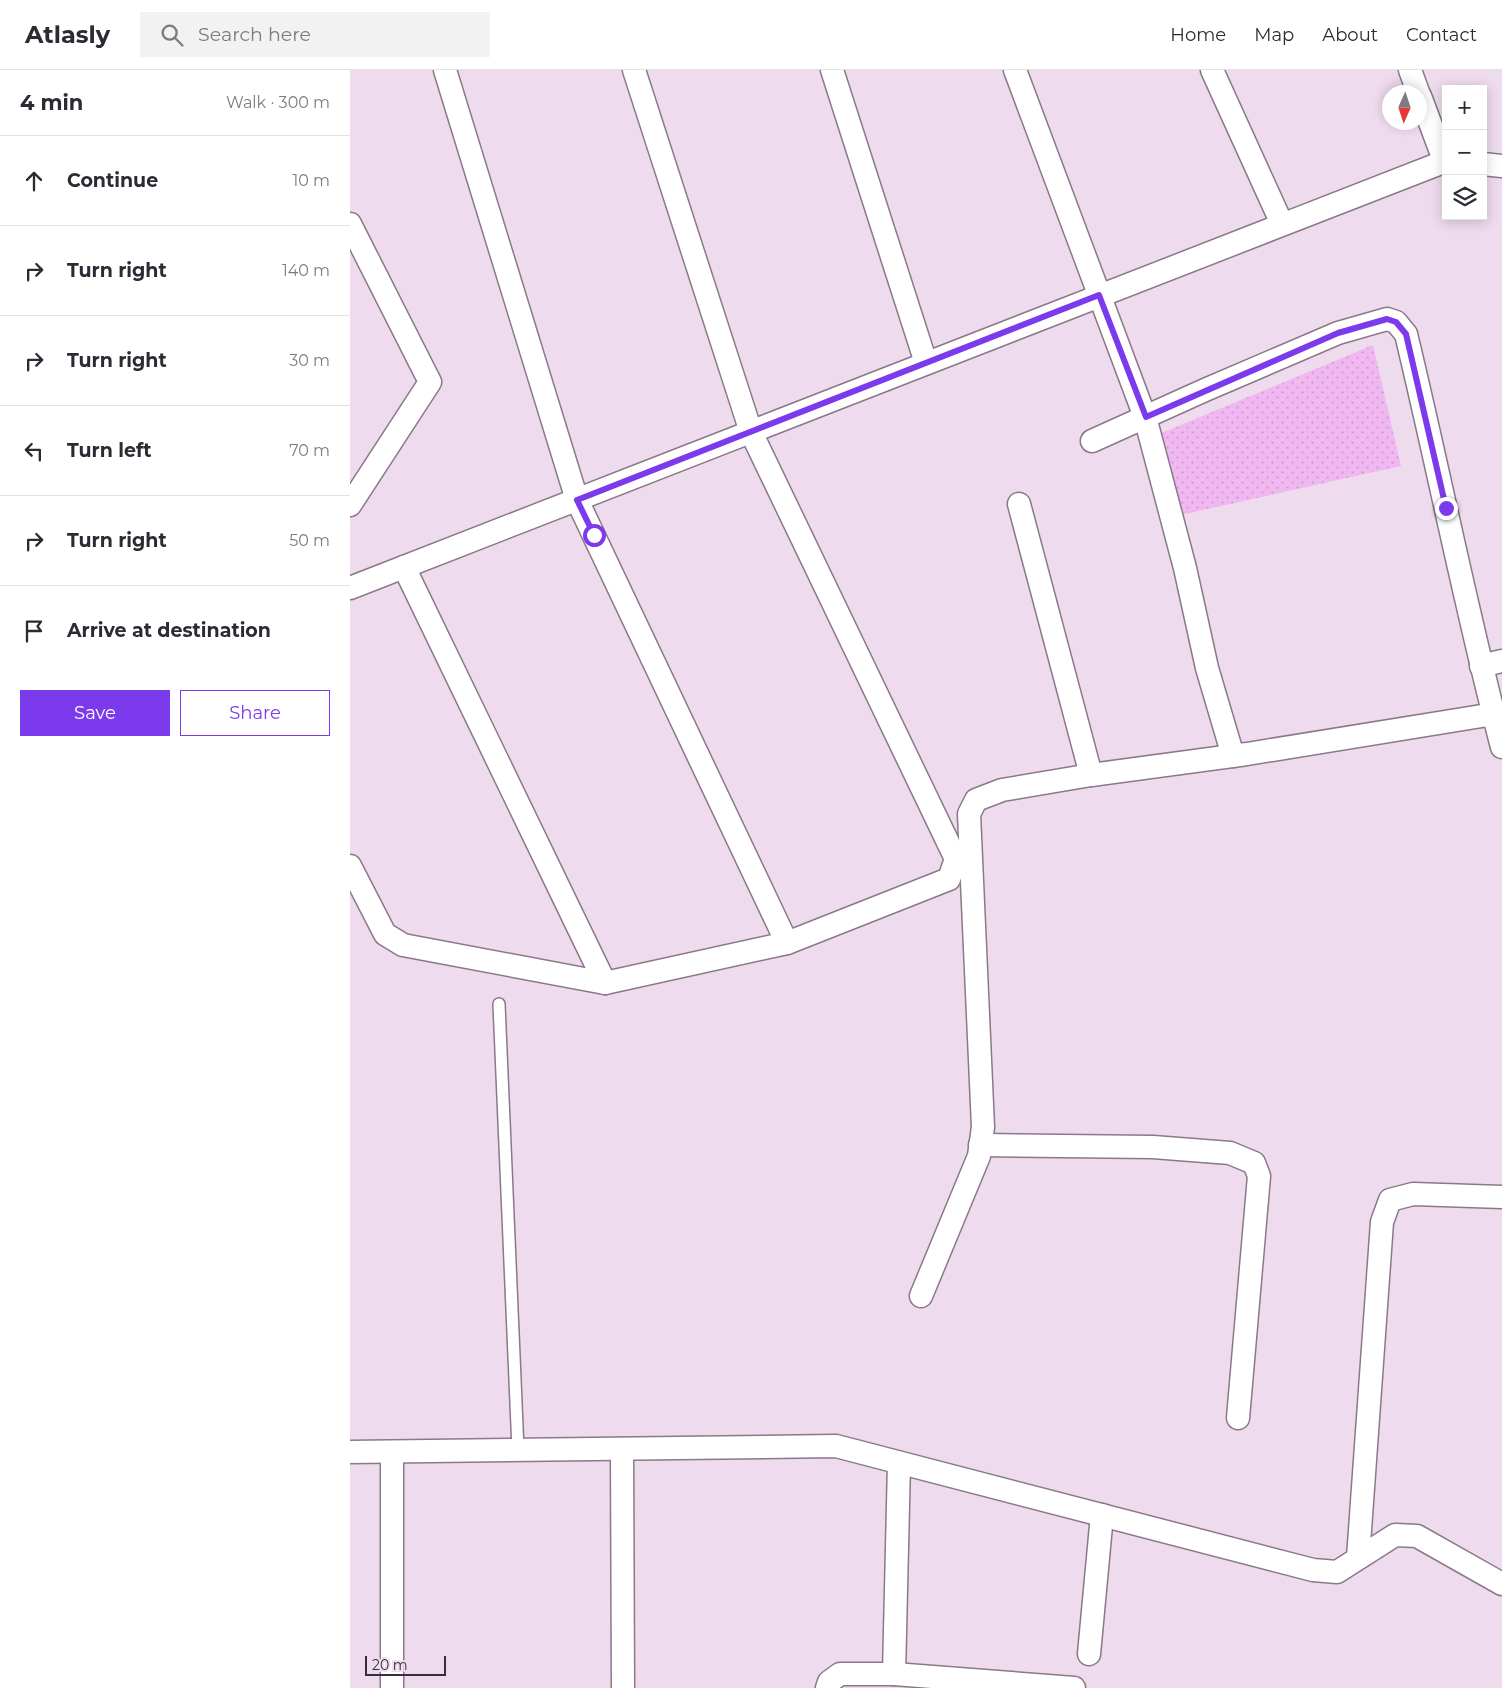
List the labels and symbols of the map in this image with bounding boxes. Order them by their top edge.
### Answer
north arrow [1382,85,1427,130]
route end [1435,497,1458,520]
route start [583,524,606,547]
scale bar [365,1653,446,1676]

